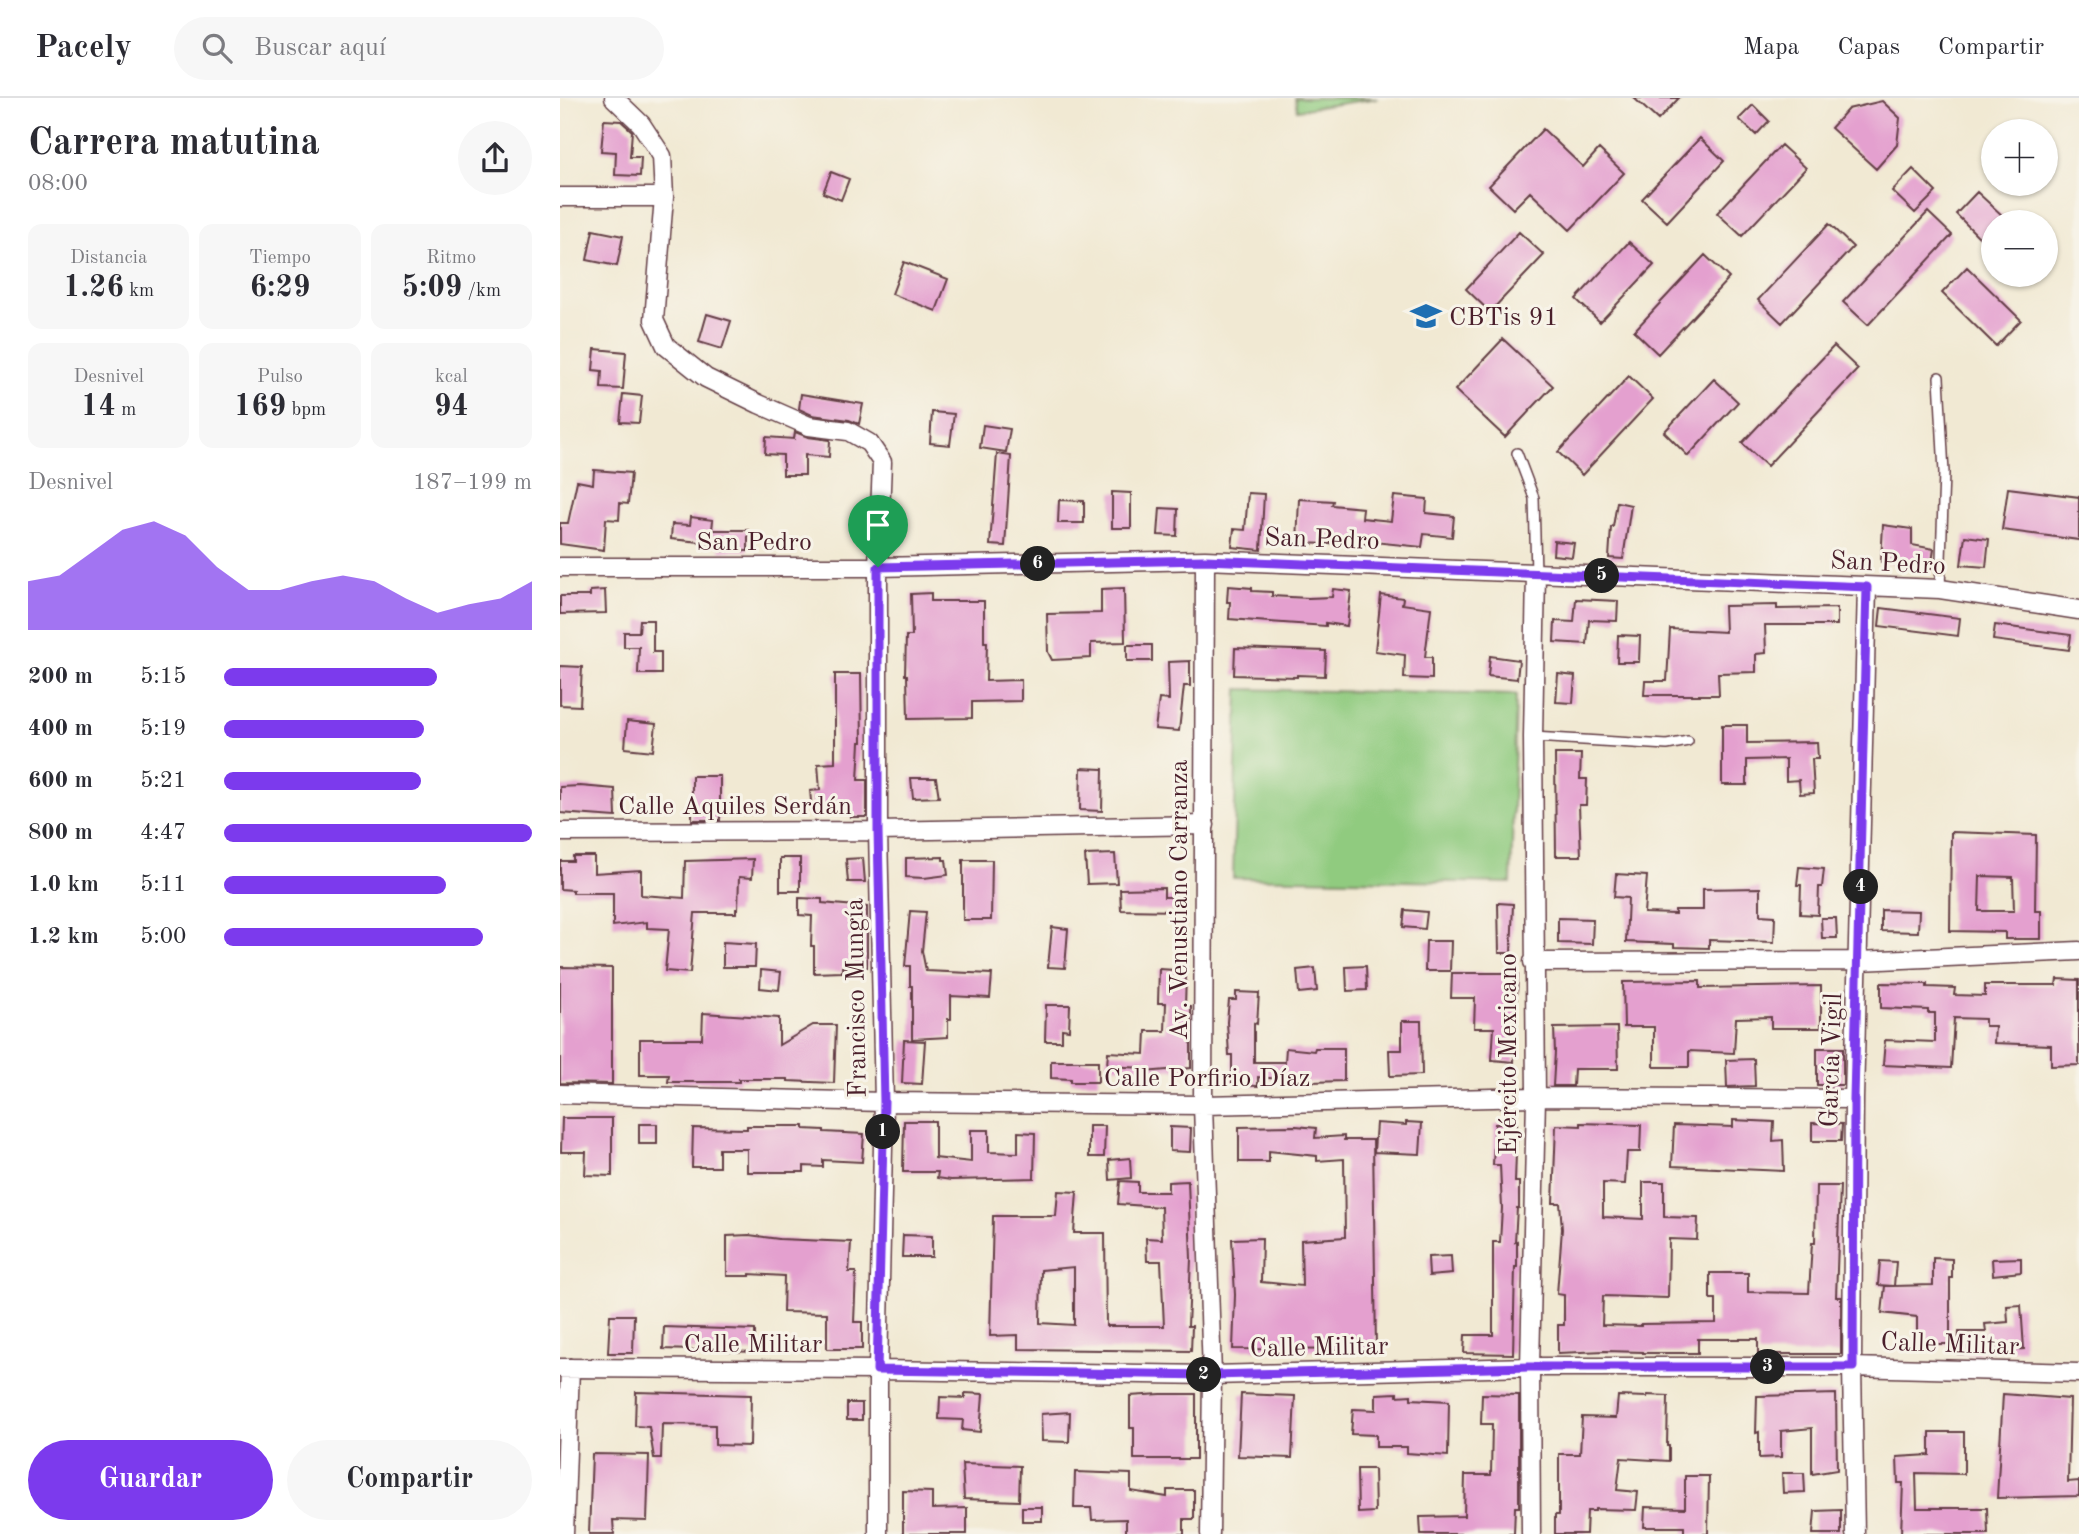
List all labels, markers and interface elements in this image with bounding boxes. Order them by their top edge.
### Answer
search box [174,17,664,80]
icon: search [198,29,236,67]
text: Pacely [35,32,132,65]
text: Buscar aquí [254,35,386,61]
text: Mapa [1743,36,1799,60]
text: Capas [1837,36,1900,60]
text: Compartir [1938,36,2044,60]
map controls [1981,119,2058,287]
button: + [1981,119,2058,196]
button: share [458,121,532,195]
text: Carrera matutina [28,125,320,163]
text: 08:00 [28,172,88,195]
button: − [1981,210,2058,287]
text: Distancia [70,249,147,268]
text: Tiempo [249,249,311,268]
text: Ritmo [426,249,476,268]
text: 1.26 [63,273,124,303]
text: 6:29 [250,273,310,303]
text: 5:09 [402,273,462,303]
text: km [124,282,154,301]
text: /km [462,282,501,301]
school or university icon: CBTis 91 [1409,299,1443,333]
place label: CBTis 91 [1449,305,1559,331]
text: Desnivel [74,368,144,387]
text: Pulso [257,368,303,387]
text: kcal [435,368,468,387]
text: 14 [81,392,116,422]
text: 169 [234,392,286,422]
text: 94 [434,392,469,422]
text: m [116,401,136,420]
text: bpm [286,401,326,420]
text: Desnivel [28,471,113,494]
text: 187–199 m [413,471,532,494]
pin [848,495,908,567]
icon: arrive [859,506,897,544]
street label: San Pedro [1264,525,1380,555]
street label: San Pedro [696,530,812,556]
pin: 6 [1021,546,1056,582]
street label: San Pedro [1829,548,1946,580]
text: 6 [1032,554,1043,573]
pin: 5 [1584,559,1620,594]
text: 5 [1596,566,1607,585]
text: 200 m [28,665,93,688]
text: 5:15 [140,665,186,688]
text: 400 m [28,717,93,740]
text: 5:19 [140,717,186,740]
street label: Av. Venustiano Carranza [1167,759,1193,1041]
text: 600 m [28,769,93,792]
text: 5:21 [140,769,186,792]
street label: Calle Aquiles Serdán [618,794,852,820]
text: 800 m [28,821,93,844]
text: 4:47 [140,821,186,844]
pin: 4 [1844,870,1878,904]
text: 1.0 km [28,873,99,896]
text: 5:11 [140,873,186,896]
text: 4 [1855,877,1866,896]
street label: Francisco Mungía [842,898,872,1098]
text: 1.2 km [28,925,99,948]
text: 5:00 [140,925,186,948]
street label: Ejército Mexicano [1496,953,1522,1155]
street label: García Vigil [1817,992,1847,1128]
street label: Calle Porfirio Díaz [1104,1066,1310,1092]
pin: 1 [866,1114,900,1150]
text: 1 [877,1122,888,1141]
street label: Calle Militar [1880,1330,2020,1360]
street label: Calle Militar [684,1332,823,1358]
street label: Calle Militar [1249,1334,1389,1362]
pin: 3 [1750,1350,1786,1384]
text: 3 [1762,1357,1773,1376]
pin: 2 [1186,1358,1222,1392]
text: 2 [1198,1365,1209,1384]
button: Guardar [28,1440,273,1520]
button: Compartir [287,1440,532,1520]

